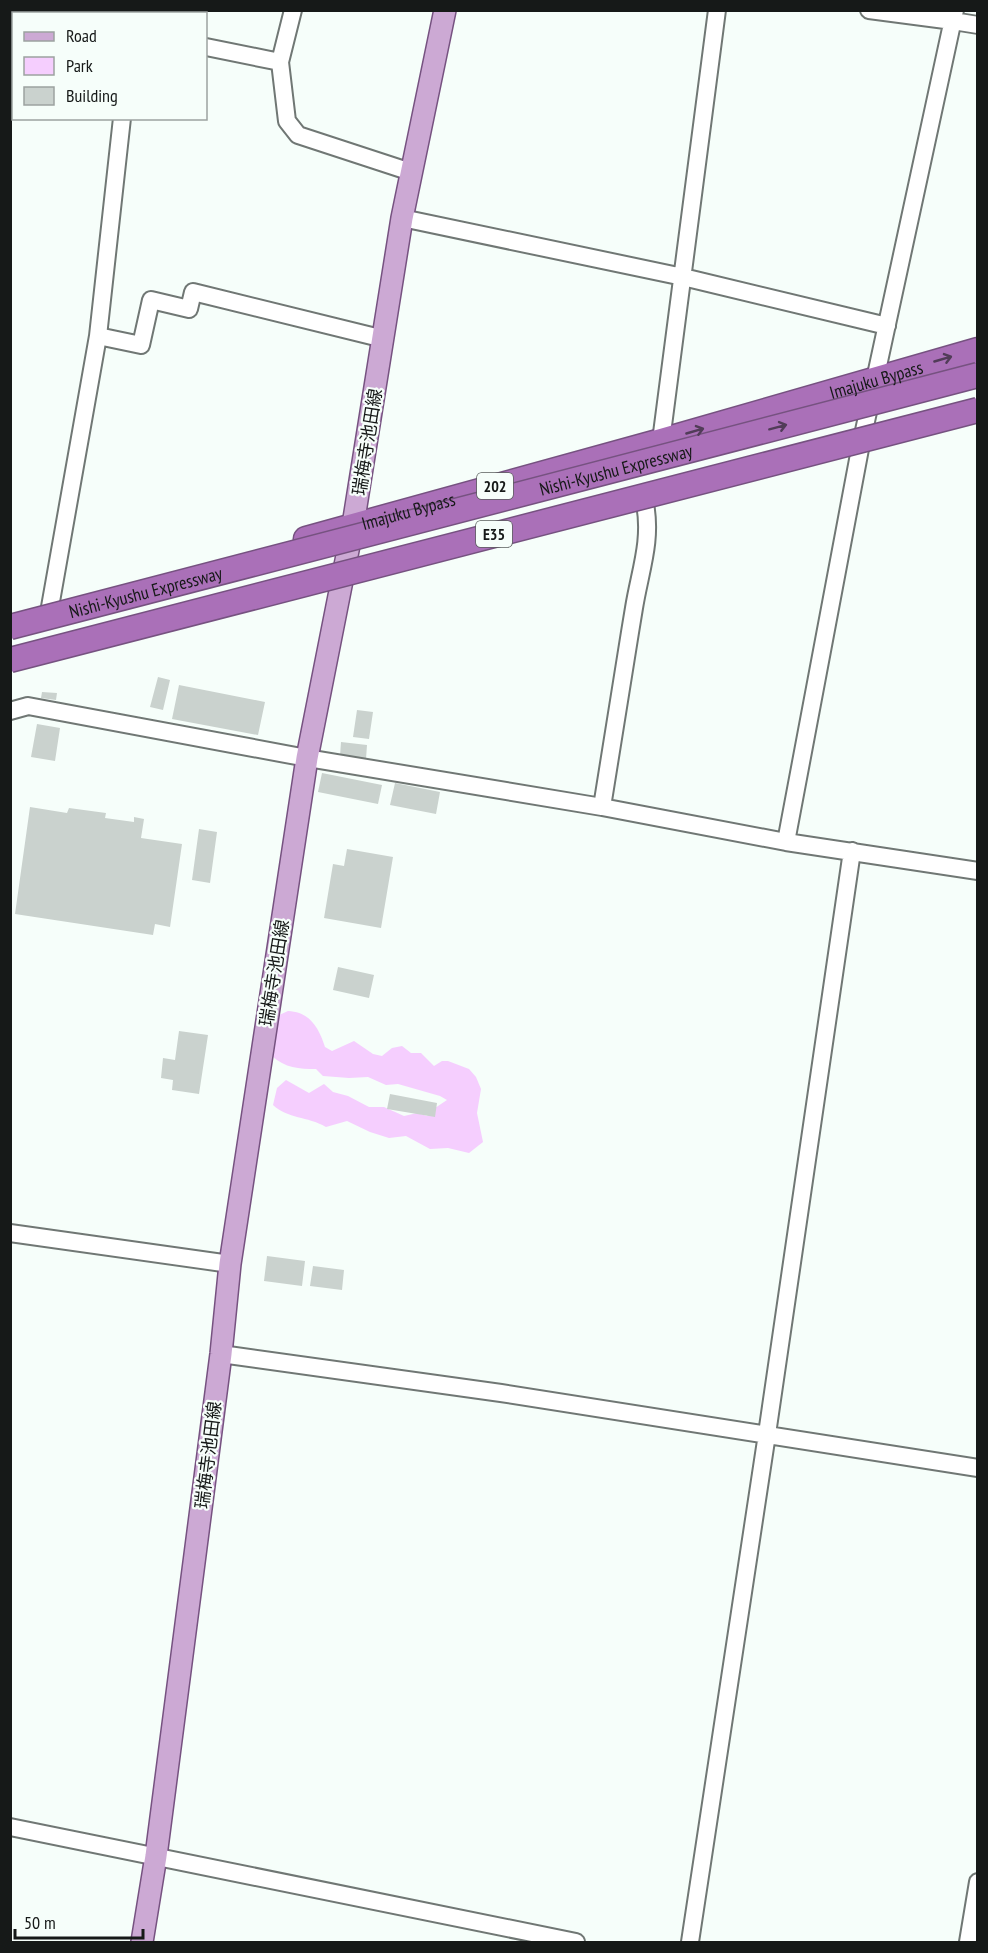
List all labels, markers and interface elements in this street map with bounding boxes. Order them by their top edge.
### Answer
legend [12,12,207,120]
text: Road [66,24,97,47]
text: Park [66,54,93,77]
text: Building [66,84,118,107]
one-way arrow [933,353,952,365]
street label: Imajuku Bypass [827,355,925,404]
street label: 瑞梅寺池田線 [347,387,387,497]
one-way arrow [769,421,788,432]
one-way arrow [685,425,704,436]
street label: Nishi-Kyushu Expressway [537,438,695,500]
road number: 202 [477,473,513,499]
street label: Imajuku Bypass [359,487,457,535]
road number: E35 [476,521,512,547]
street label: Nishi-Kyushu Expressway [66,561,225,623]
street label: 瑞梅寺池田線 [254,918,294,1028]
street label: 瑞梅寺池田線 [190,1400,226,1510]
scale bar [15,1902,142,1940]
text: 50 m [24,1911,56,1934]

